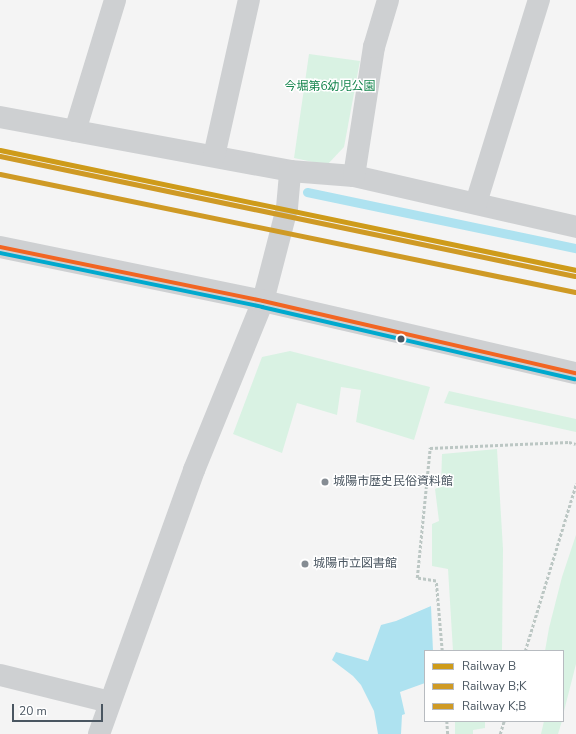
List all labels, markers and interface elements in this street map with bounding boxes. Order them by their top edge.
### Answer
park label: 今堀第6幼児公園 [284,80,376,94]
unlabelled marker [396,334,406,344]
place label: 城陽市歴史民俗資料館 [333,475,453,489]
marker: 城陽市歴史民俗資料館 [320,477,330,487]
place label: 城陽市立図書館 [313,557,397,571]
marker: 城陽市立図書館 [300,559,310,569]
legend [424,650,564,722]
text: Railway B [462,658,516,674]
text: Railway B;K [462,678,526,694]
scale bar [14,696,105,722]
text: Railway K;B [462,698,526,714]
text: 20 m [19,703,47,719]

